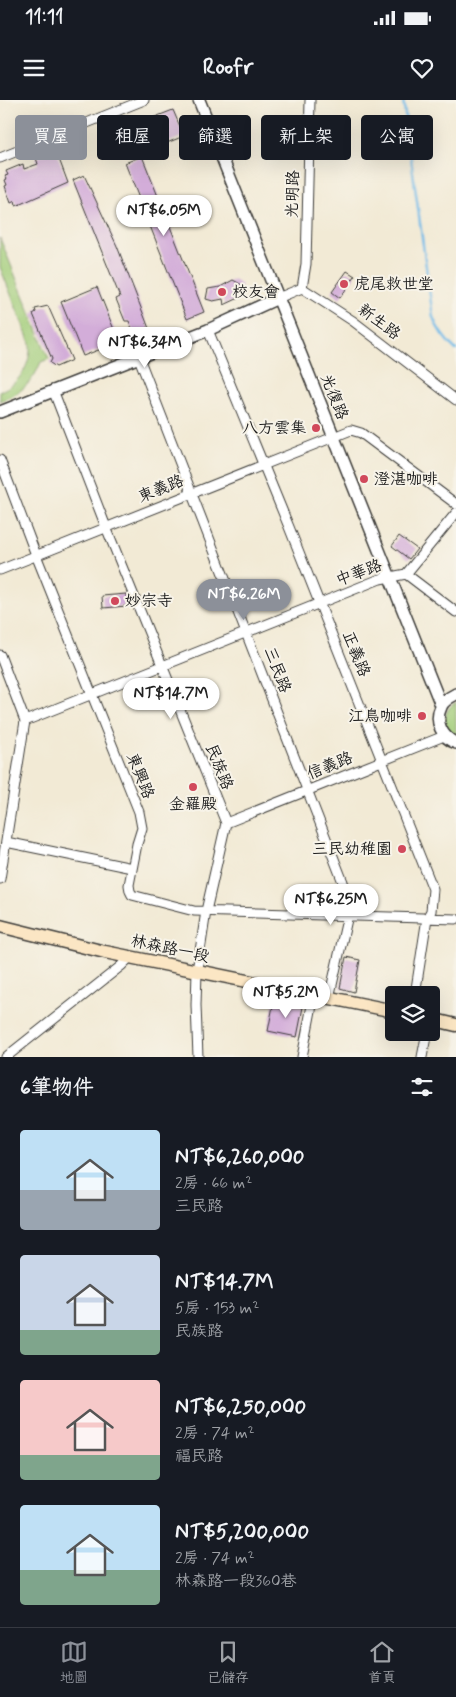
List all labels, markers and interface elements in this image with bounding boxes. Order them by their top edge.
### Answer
text: 11:11 [25,5,63,30]
icon: menu [20,54,48,82]
text: Roofr [203,54,253,82]
icon: heart [408,54,436,82]
chip: 買屋 [15,115,87,160]
chip: 租屋 [97,115,169,160]
chip: 篩選 [179,115,251,160]
chip: 新上架 [261,115,351,160]
chip: 公寓 [361,115,433,160]
street label: 光明路 [282,170,304,218]
pin: NT$6.05M [112,194,216,237]
text: NT$6.05M [127,200,201,221]
place label: 虎尾救世堂 [354,274,434,295]
marker: 虎尾救世堂 [338,278,350,290]
place label: 校友會 [232,282,280,303]
marker: 校友會 [216,286,228,298]
street label: 新生路 [354,299,404,345]
pin: NT$6.34M [93,326,197,369]
text: NT$6.34M [108,332,182,353]
street label: 光復路 [315,371,353,423]
place label: 八方雲集 [242,418,306,439]
marker: 八方雲集 [310,422,322,434]
place label: 澄湛咖啡 [374,469,438,490]
street label: 東義路 [135,470,187,508]
marker: 澄湛咖啡 [358,473,370,485]
street label: 中華路 [333,555,385,591]
pin: NT$6.26M [192,578,296,621]
text: NT$6.26M [207,584,281,605]
place label: 妙宗寺 [125,591,173,612]
marker: 妙宗寺 [109,595,121,607]
street label: 正義路 [337,628,375,680]
street label: 三民路 [259,644,295,696]
pin: NT$14.7M [119,678,223,720]
text: NT$14.7M [134,683,208,704]
place label: 江鳥咖啡 [348,706,412,727]
marker: 江鳥咖啡 [416,710,428,722]
street label: 民族路 [200,741,238,793]
street label: 信義路 [304,747,356,785]
street label: 東興路 [121,750,159,802]
marker: 金羅殿 [187,781,199,793]
place label: 金羅殿 [169,794,217,815]
place label: 三民幼稚園 [312,839,392,860]
marker: 三民幼稚園 [396,843,408,855]
pin: NT$6.25M [279,884,383,926]
text: NT$6.25M [295,889,367,910]
street label: 林森路一段 [129,930,211,968]
pin: NT$5.2M [240,976,332,1019]
text: NT$5.2M [253,982,319,1003]
map controls [385,986,440,1041]
button: layers [385,986,440,1041]
icon: filters [408,1073,436,1101]
text: 6筆物件 [20,1074,94,1102]
text: NT$6,260,000 [175,1143,305,1171]
icon: home [60,1150,120,1210]
text: 2房 · 66 m² [175,1173,252,1194]
text: 三民路 [175,1196,223,1217]
text: NT$14.7M [175,1268,273,1296]
icon: home [60,1275,120,1335]
text: 5房 · 153 m² [175,1298,259,1319]
text: 民族路 [175,1321,223,1342]
text: NT$6,250,000 [175,1393,306,1421]
icon: home [60,1400,120,1460]
text: 2房 · 74 m² [175,1423,255,1444]
text: 福民路 [175,1446,223,1467]
text: NT$5,200,000 [175,1518,309,1546]
icon: home [60,1525,120,1585]
text: 2房 · 74 m² [175,1548,255,1569]
text: 林森路一段360巷 [175,1571,297,1592]
tab: 地圖 [60,1638,88,1687]
tab: 已儲存 [207,1638,249,1687]
tab: 首頁 [368,1638,396,1687]

